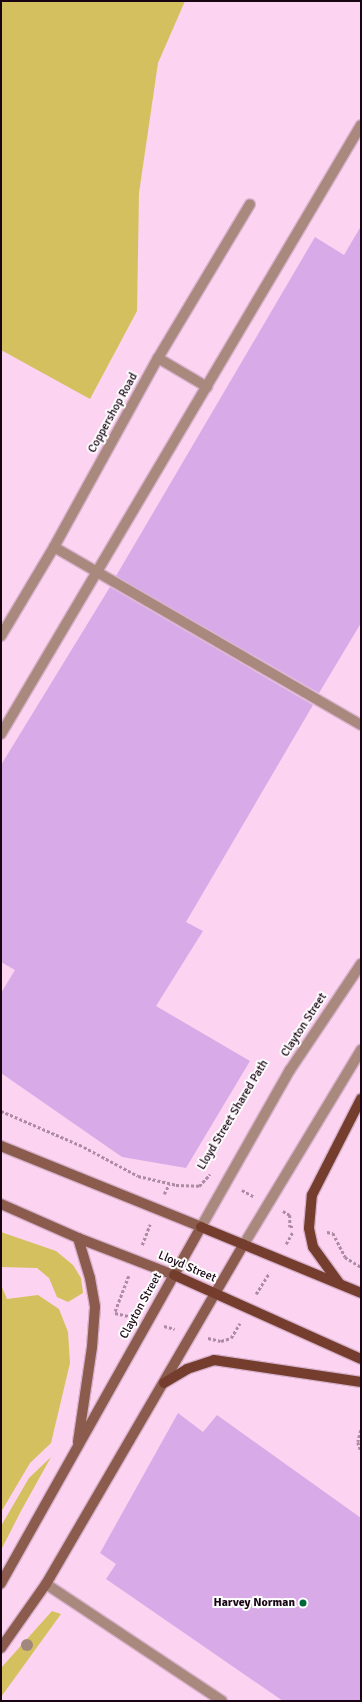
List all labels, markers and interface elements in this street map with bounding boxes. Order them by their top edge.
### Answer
street label: Coppershop Road [85,370,141,456]
street label: Clayton Street [278,990,330,1060]
street label: Lloyd Street Shared Path [194,1057,272,1173]
street label: Lloyd Street [156,1248,218,1286]
street label: Clayton Street [117,1270,165,1342]
place label: Harvey Norman [213,1596,295,1610]
marker: Harvey Norman [298,1598,308,1608]

